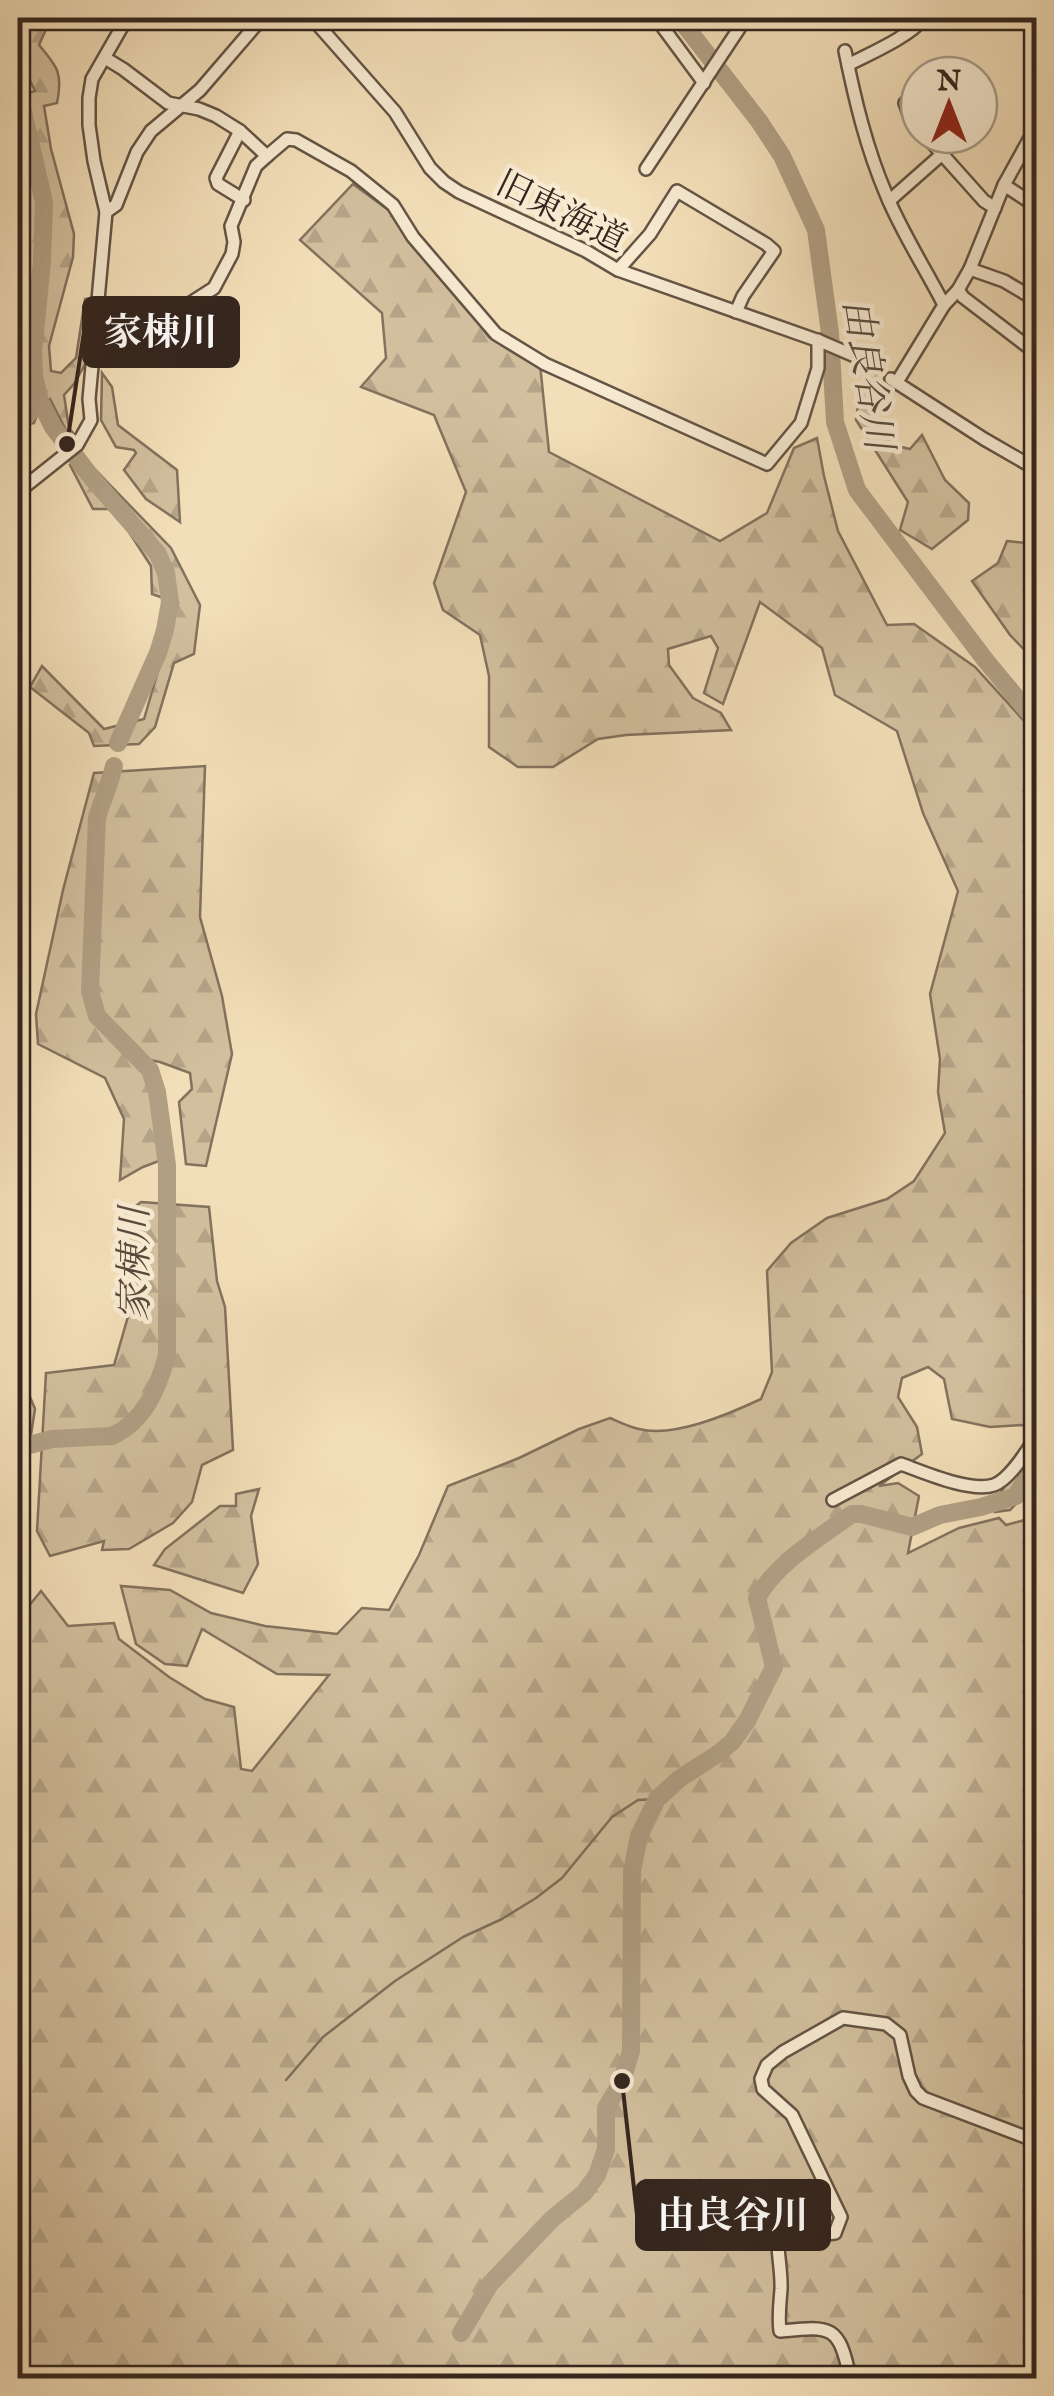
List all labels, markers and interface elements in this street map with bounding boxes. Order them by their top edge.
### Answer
north arrow [899,55,999,155]
text: N [936,65,961,100]
street label: 旧東海道 [488,162,634,264]
water label: 由良谷川 [830,296,902,457]
callout: 家棟川 [84,298,238,366]
text: 家棟川 [104,311,218,359]
water label: 家棟川 [113,1203,161,1321]
callout: 由良谷川 [637,2181,829,2249]
text: 由良谷川 [657,2194,809,2242]

